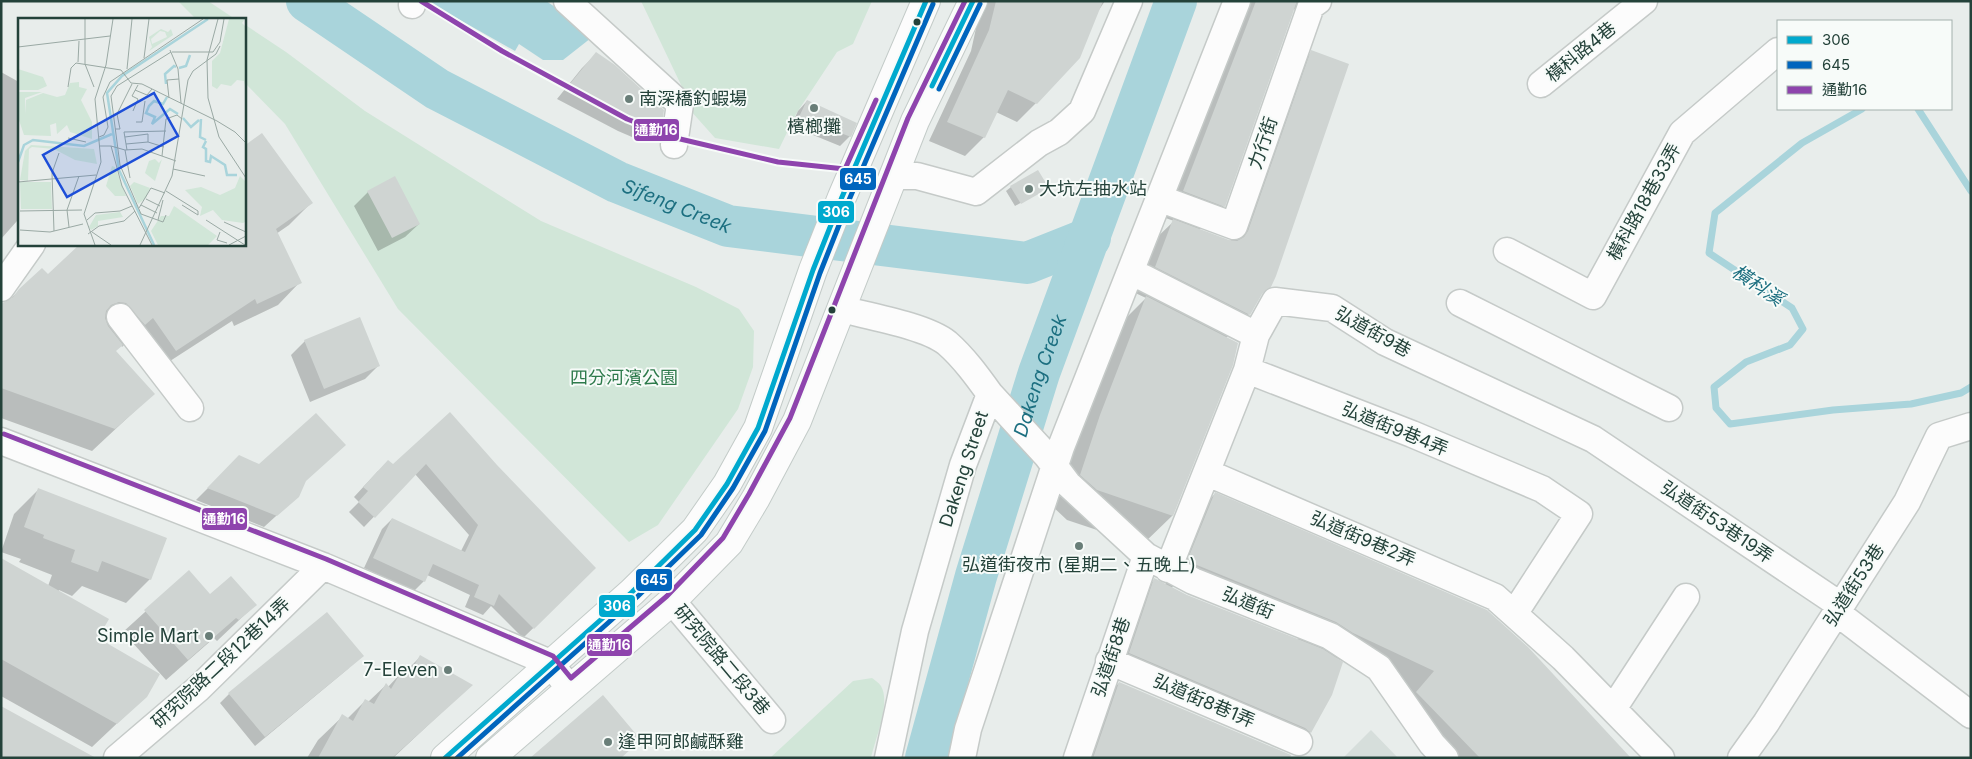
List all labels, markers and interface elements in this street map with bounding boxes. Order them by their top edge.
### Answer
unlabelled marker [912,17,922,27]
street label: 橫科路4巷 [1542,17,1620,86]
inset map [18,18,245,245]
legend [1777,20,1952,110]
text: 306 [1822,30,1850,49]
text: 645 [1822,55,1850,74]
text: 通勤16 [1822,80,1867,99]
place label: 南深橋釣蝦場 [639,88,747,109]
marker: 南深橋釣蝦場 [623,93,635,105]
marker: 檳榔攤 [808,102,820,114]
street label: 力行街 [1244,114,1281,172]
place label: 檳榔攤 [787,116,841,137]
line badge: 通勤16 [633,118,680,142]
text: 通勤16 [634,121,678,138]
street label: 橫科路18巷33弄 [1603,140,1684,264]
line badge: 645 [839,167,877,191]
text: 645 [844,170,872,187]
water label: Sifeng Creek [619,174,735,238]
place label: 大坑左抽水站 [1039,178,1147,199]
marker: 大坑左抽水站 [1023,183,1035,195]
line badge: 306 [817,200,855,224]
text: 306 [822,203,850,220]
water label: 橫科溪 [1728,260,1790,313]
street label: 弘道街9巷 [1332,302,1415,361]
unlabelled marker [827,305,837,315]
water label: Dakeng Creek [1009,311,1072,440]
park label: 四分河濱公園 [570,367,678,388]
street label: 弘道街9巷4弄 [1339,398,1451,459]
street label: Dakeng Street [935,408,992,529]
street label: 弘道街53巷19弄 [1657,476,1777,567]
line badge: 通勤16 [201,507,248,531]
street label: 弘道街9巷2弄 [1307,507,1419,570]
text: 通勤16 [202,510,246,527]
marker: 弘道街夜市 (星期二、五晚上) [1073,540,1085,552]
street label: 弘道街53巷 [1819,540,1888,630]
place label: 弘道街夜市 (星期二、五晚上) [962,554,1196,575]
line badge: 645 [635,568,673,592]
text: 645 [640,571,668,588]
street label: 弘道街 [1219,583,1277,622]
street label: 研究院路二段12巷14弄 [147,593,294,732]
line badge: 306 [598,594,636,618]
text: 306 [603,597,631,614]
street label: 研究院路二段3巷 [670,600,774,719]
street label: 弘道街8巷 [1087,614,1134,700]
place label: Simple Mart [97,625,199,646]
marker: Simple Mart [203,630,215,642]
line badge: 通勤16 [586,633,633,657]
text: 通勤16 [587,636,631,653]
place label: 7-Eleven [363,659,438,680]
marker: 7-Eleven [442,664,454,676]
street label: 弘道街8巷1弄 [1150,670,1258,731]
place label: 逢甲阿郎鹹酥雞 [618,731,744,752]
marker: 逢甲阿郎鹹酥雞 [602,736,614,748]

